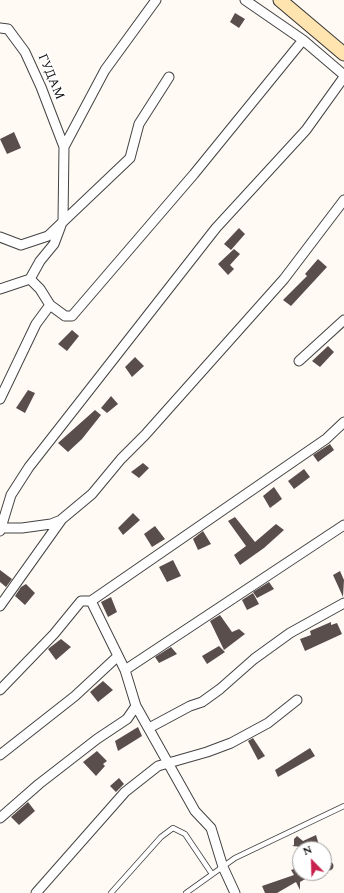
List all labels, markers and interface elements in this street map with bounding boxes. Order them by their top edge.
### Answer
street label: ГУДАМ [33,52,67,102]
north arrow [292,841,332,881]
text: N [300,841,315,860]

